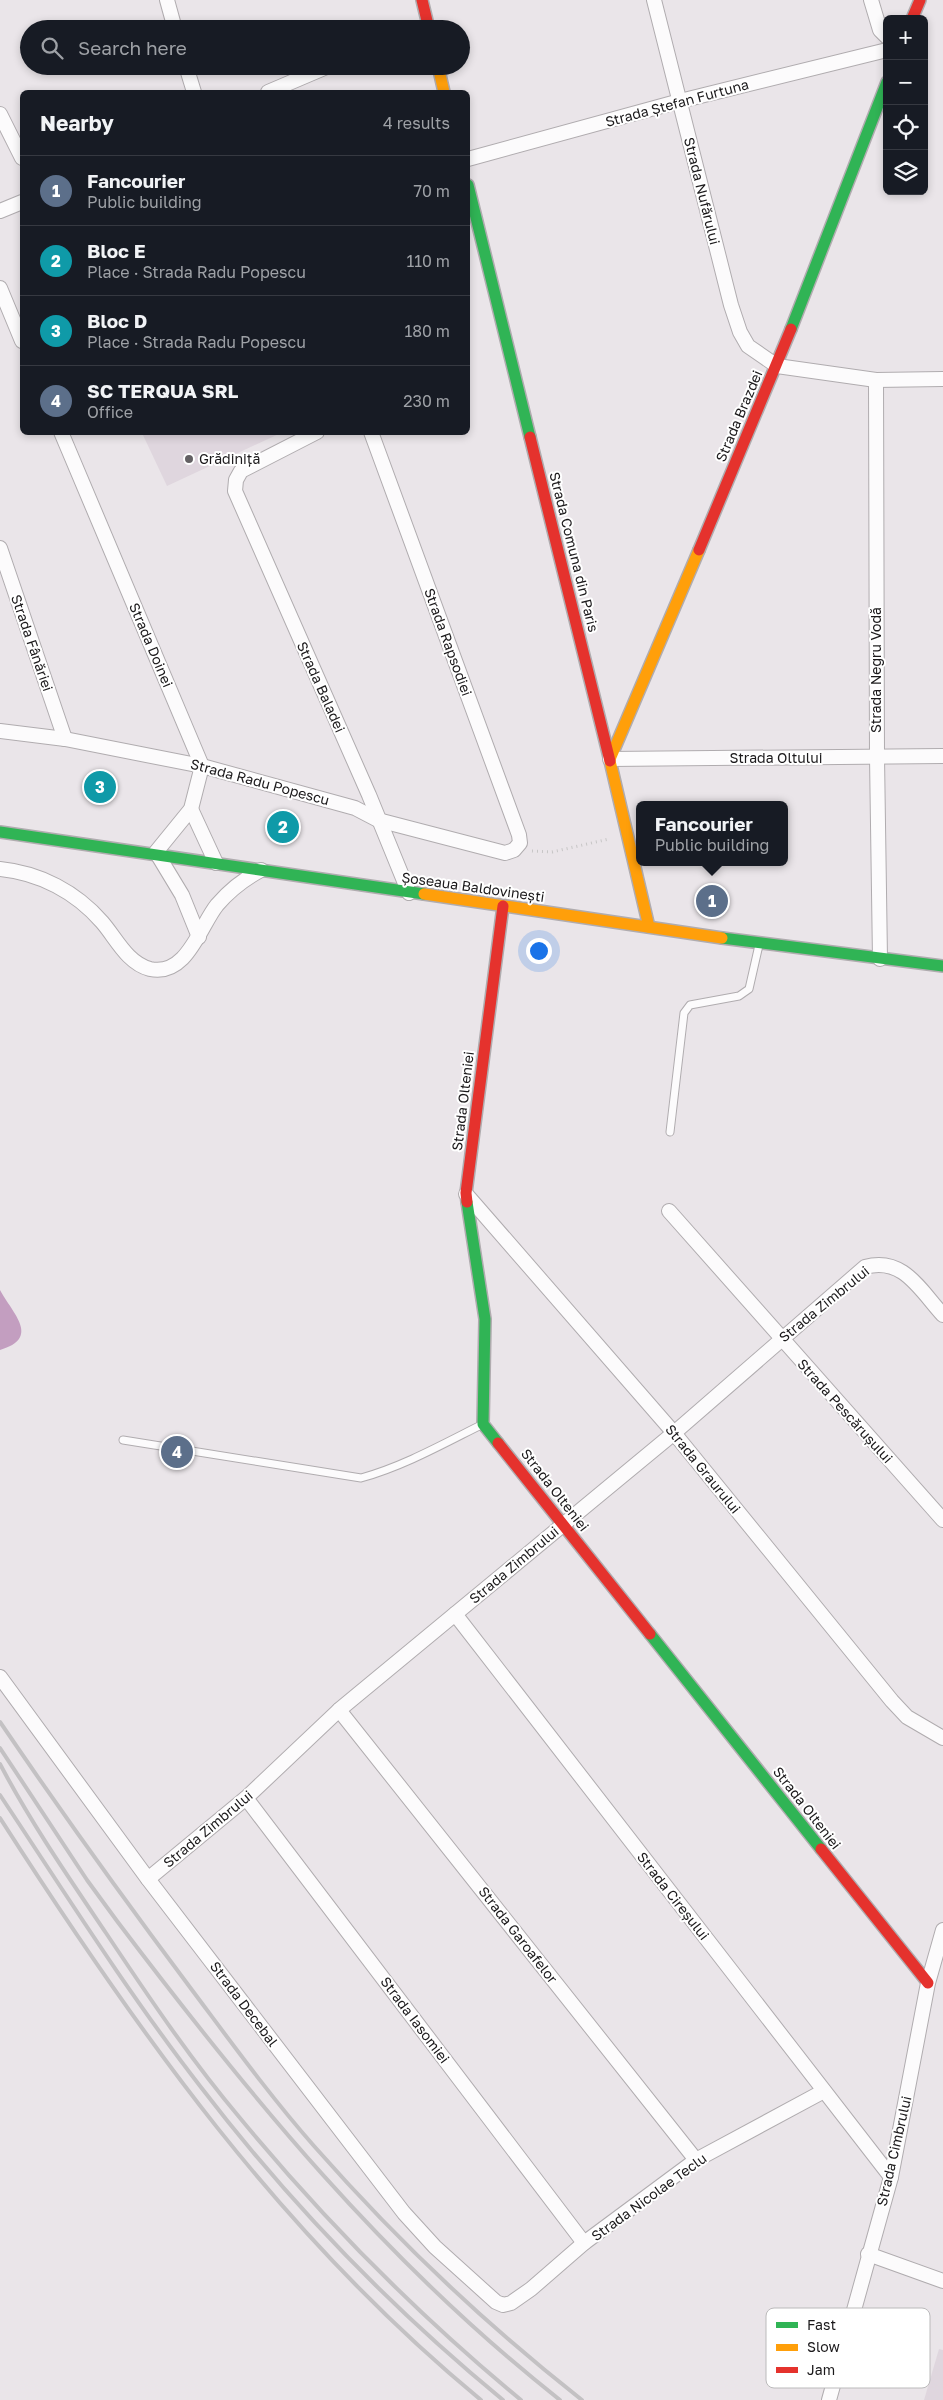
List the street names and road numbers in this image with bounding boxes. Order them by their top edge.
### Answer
street label: Strada Ștefan Furtuna [603,75,750,130]
street label: Strada Nufărului [681,135,724,246]
street label: Strada Brazdei [712,367,765,464]
street label: Strada Comuna din Paris [546,470,603,634]
street label: Strada Rapsodiei [421,586,476,698]
street label: Strada Fânăriei [8,592,57,693]
street label: Strada Doinei [126,600,177,690]
street label: Strada Negru Vodă [867,607,884,733]
street label: Strada Baladei [294,639,349,735]
street label: Strada Oltului [730,749,822,766]
street label: Strada Radu Popescu [189,755,331,808]
street label: Șoseaua Baldovinești [401,868,546,905]
street label: Strada Olteniei [448,1050,477,1152]
street label: Strada Zimbrului [775,1262,872,1345]
street label: Strada Pescărușului [794,1355,897,1466]
street label: Strada Graurului [662,1421,745,1517]
street label: Strada Olteniei [518,1445,593,1534]
street label: Strada Zimbrului [466,1522,562,1607]
street label: Strada Olteniei [770,1763,845,1852]
street label: Strada Zimbrului [160,1786,256,1871]
street label: Strada Cireșului [634,1848,713,1943]
street label: Strada Garoafelor [475,1883,562,1987]
street label: Strada Decebal [207,1958,282,2050]
street label: Strada Iasomiei [377,1973,453,2066]
street label: Strada Cimbrului [873,2094,914,2208]
street label: Strada Nicolae Teclu [588,2149,710,2244]

